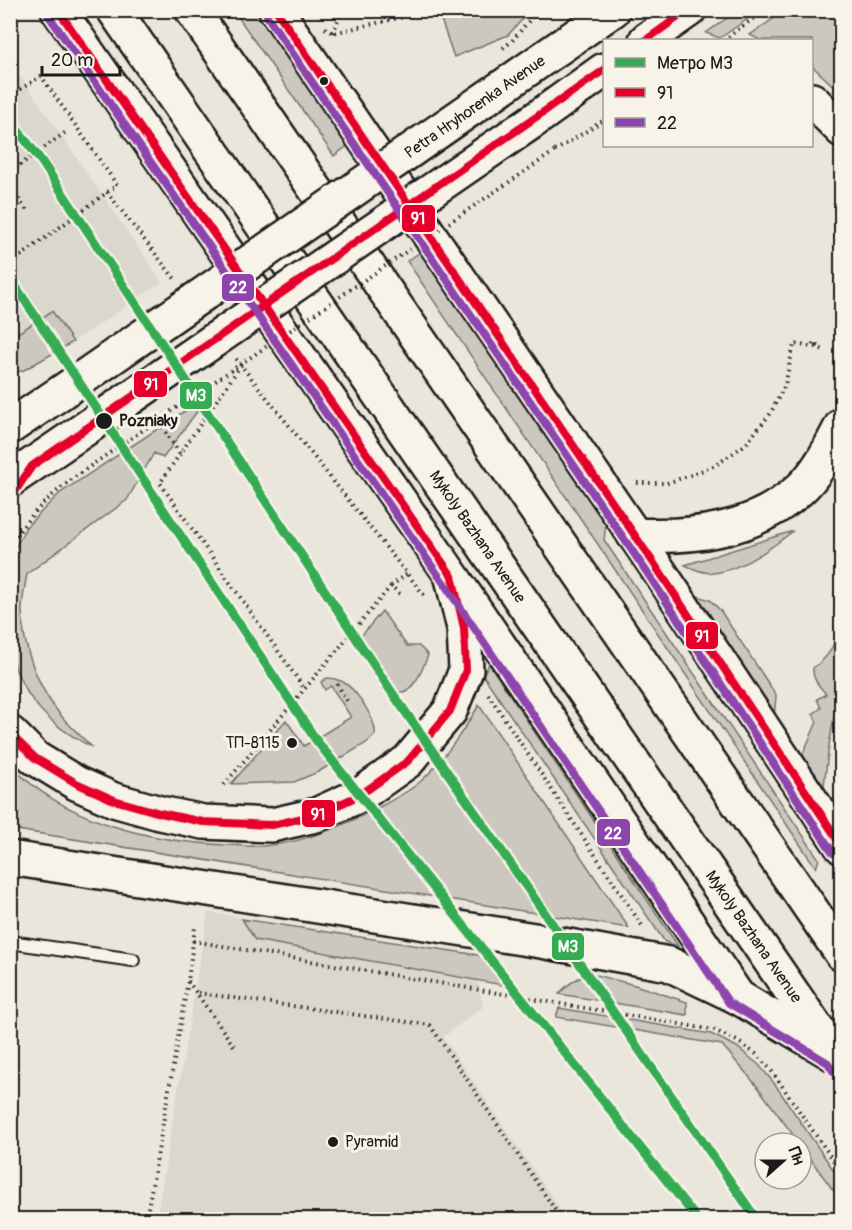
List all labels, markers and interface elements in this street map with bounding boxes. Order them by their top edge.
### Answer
scale bar [42,39,120,77]
legend [603,39,813,147]
text: 20 m [51,49,93,72]
street label: Petra Hryhorenka Avenue [401,51,549,163]
text: Метро M3 [657,52,733,75]
unlabelled marker [318,75,330,87]
text: 91 [657,82,673,105]
text: 22 [657,112,677,135]
line badge: 91 [401,204,436,233]
text: 91 [411,209,425,229]
line badge: 22 [221,273,255,302]
text: 22 [229,278,247,298]
line badge: 91 [133,370,168,398]
text: 91 [144,375,158,395]
line badge: M3 [179,381,213,410]
text: M3 [186,386,206,406]
marker: Pozniaky [94,411,114,431]
place label: Pozniaky [119,411,178,431]
street label: Mykoly Bazhana Avenue [425,467,530,607]
line badge: 91 [685,621,719,650]
text: 91 [695,627,709,647]
place label: ТП-8115 [225,733,280,753]
marker: ТП-8115 [285,736,299,750]
line badge: 91 [301,799,336,828]
text: 91 [311,805,325,825]
line badge: 22 [596,818,631,847]
text: 22 [604,824,622,844]
street label: Mykoly Bazhana Avenue [701,867,806,1007]
line badge: M3 [551,932,585,961]
text: M3 [558,937,578,957]
north arrow [753,1131,813,1191]
place label: Pyramid [345,1132,399,1152]
marker: Pyramid [326,1135,340,1149]
text: Пн [784,1144,809,1168]

